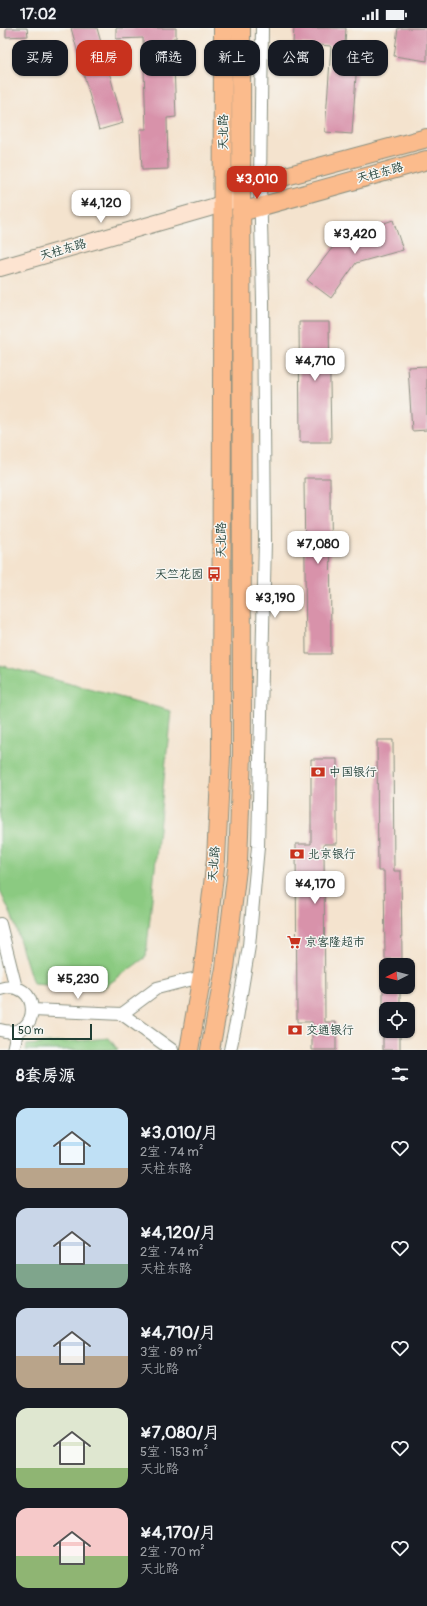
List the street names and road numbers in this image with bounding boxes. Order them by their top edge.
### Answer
street label: 天北路 [216,114,231,150]
street label: 天柱东路 [355,160,405,186]
street label: 天柱东路 [38,236,88,264]
street label: 天北路 [214,522,229,558]
street label: 天北路 [205,845,223,883]

